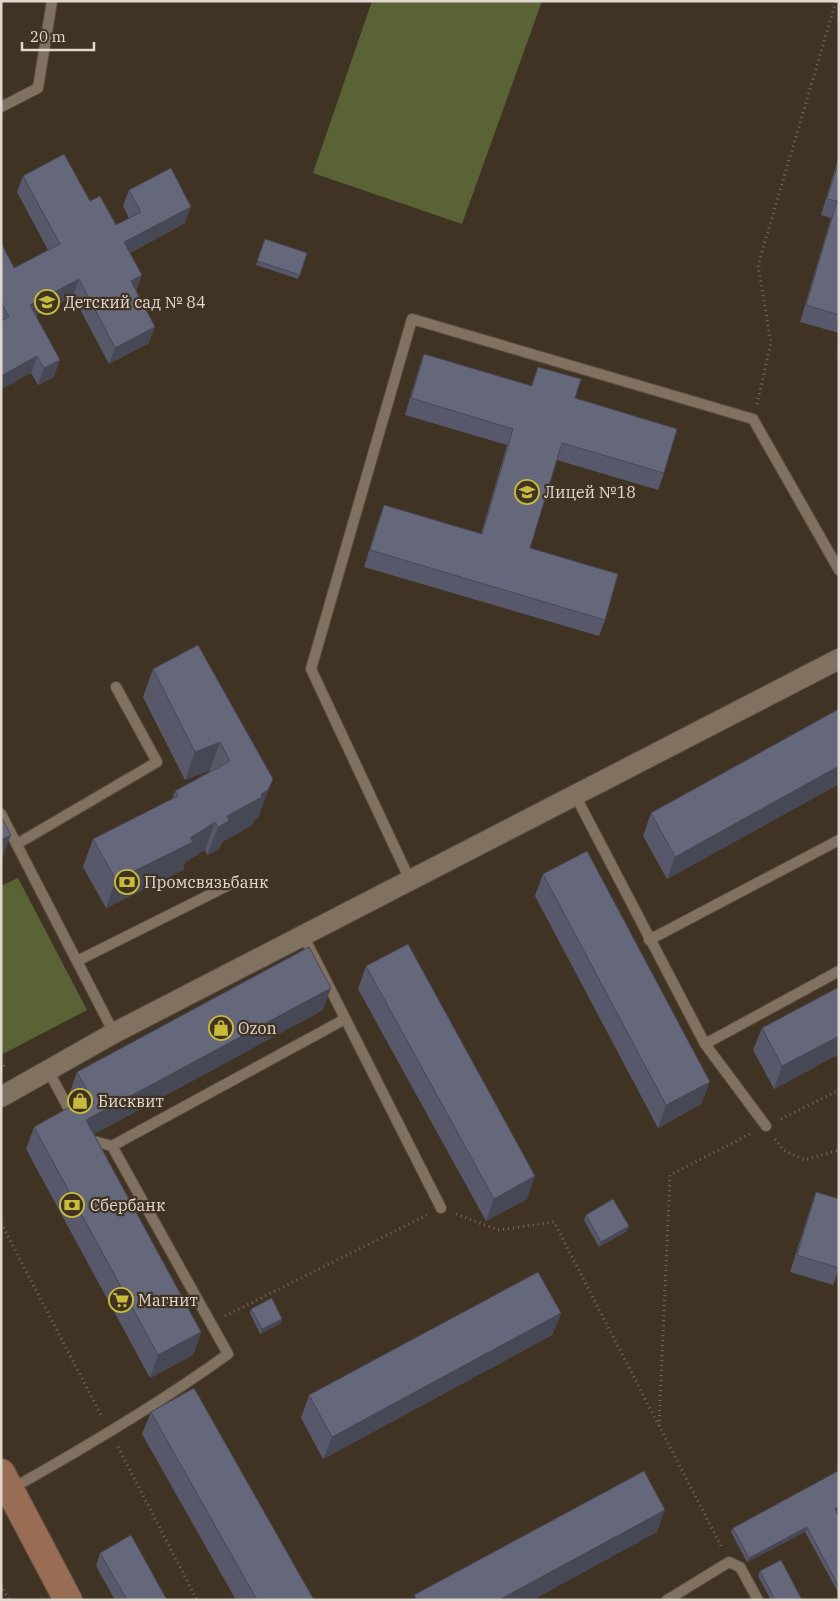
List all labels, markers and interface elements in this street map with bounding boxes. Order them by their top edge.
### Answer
scale bar [22,20,95,52]
text: 20 m [30,27,66,46]
school or university icon: Детский сад № 84 [34,289,60,315]
place label: Детский сад № 84 [64,292,206,312]
school or university icon: Лицей №18 [514,479,540,505]
place label: Лицей №18 [544,482,636,502]
bank icon: Промсвязьбанк [114,869,140,895]
place label: Промсвязьбанк [144,872,269,892]
shop icon: Ozon [208,1015,234,1041]
place label: Ozon [238,1018,277,1038]
shop icon: Бисквит [67,1088,93,1114]
place label: Бисквит [98,1091,164,1111]
bank icon: Сбербанк [59,1192,85,1218]
place label: Сбербанк [90,1195,166,1215]
supermarket icon: Магнит [108,1287,134,1313]
place label: Магнит [138,1290,198,1310]

